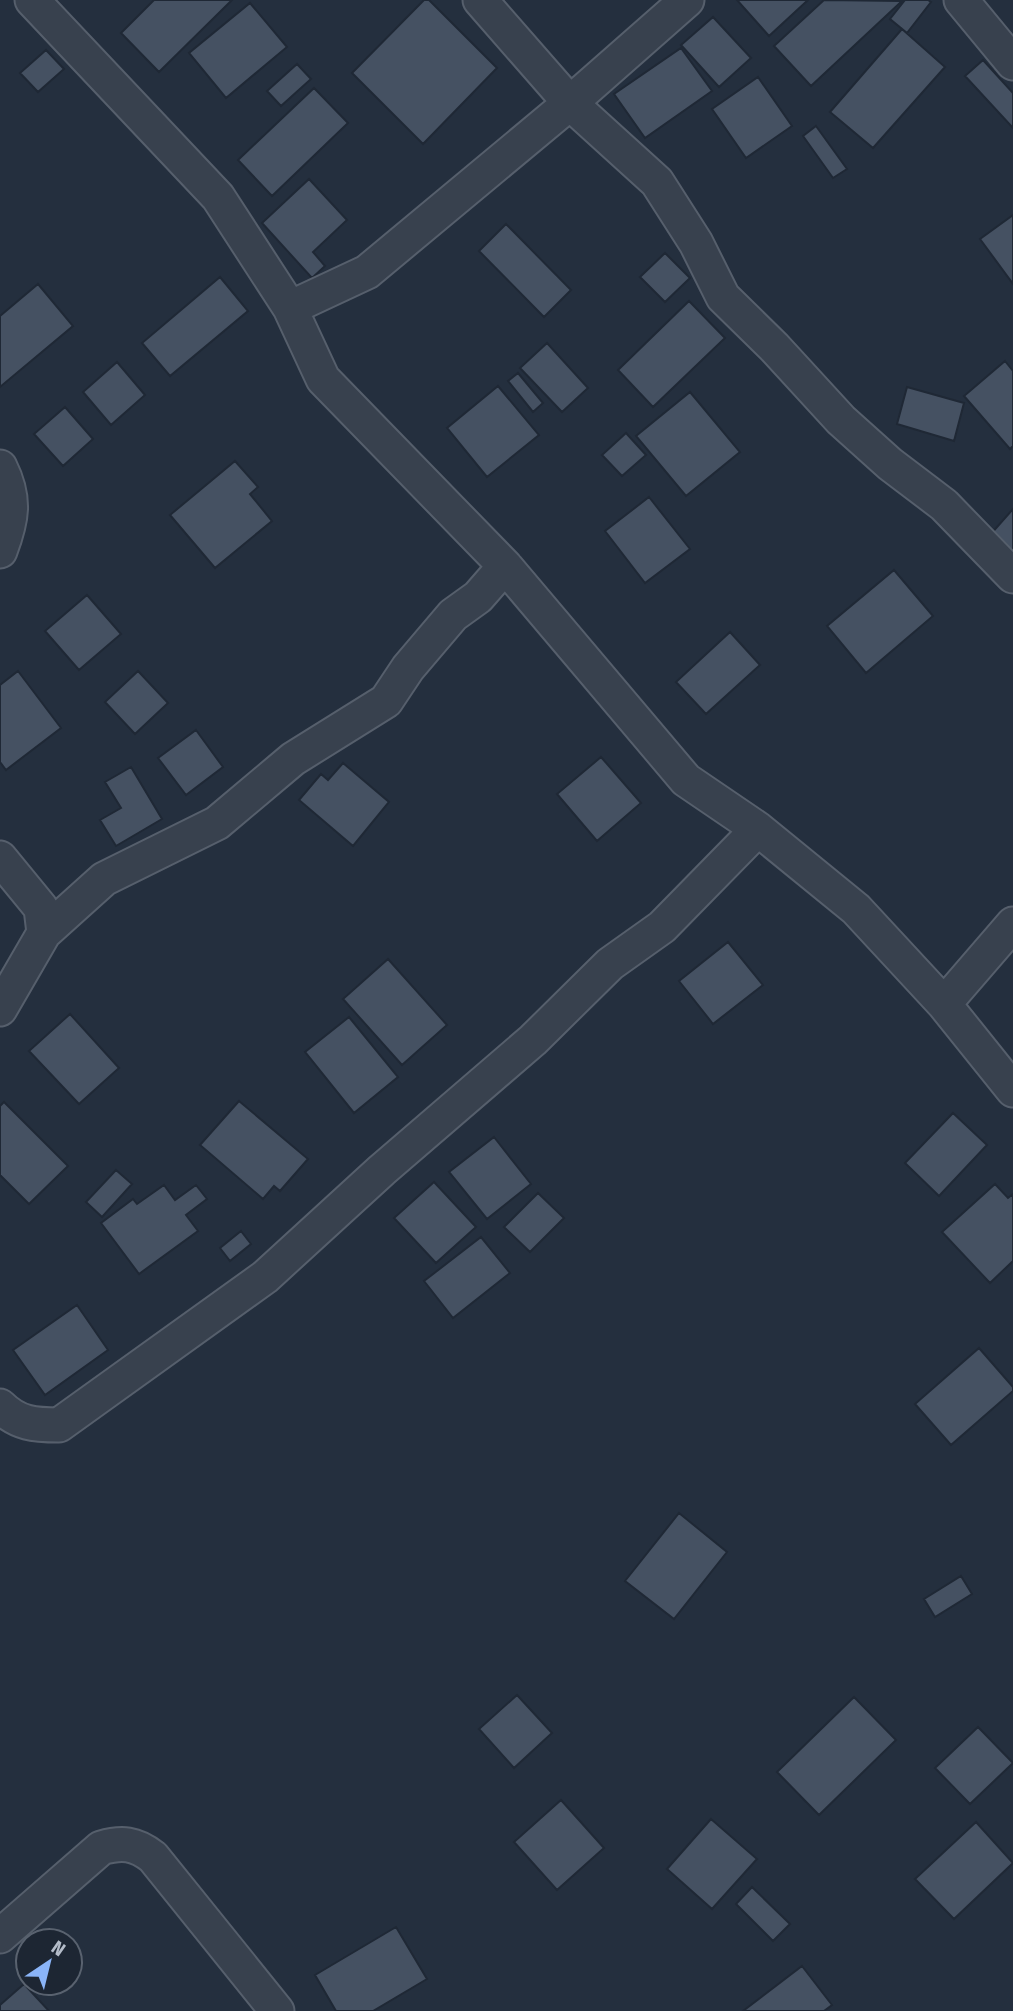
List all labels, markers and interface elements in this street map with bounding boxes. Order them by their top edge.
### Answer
north arrow [14,1927,84,1997]
text: N [47,1936,70,1961]

